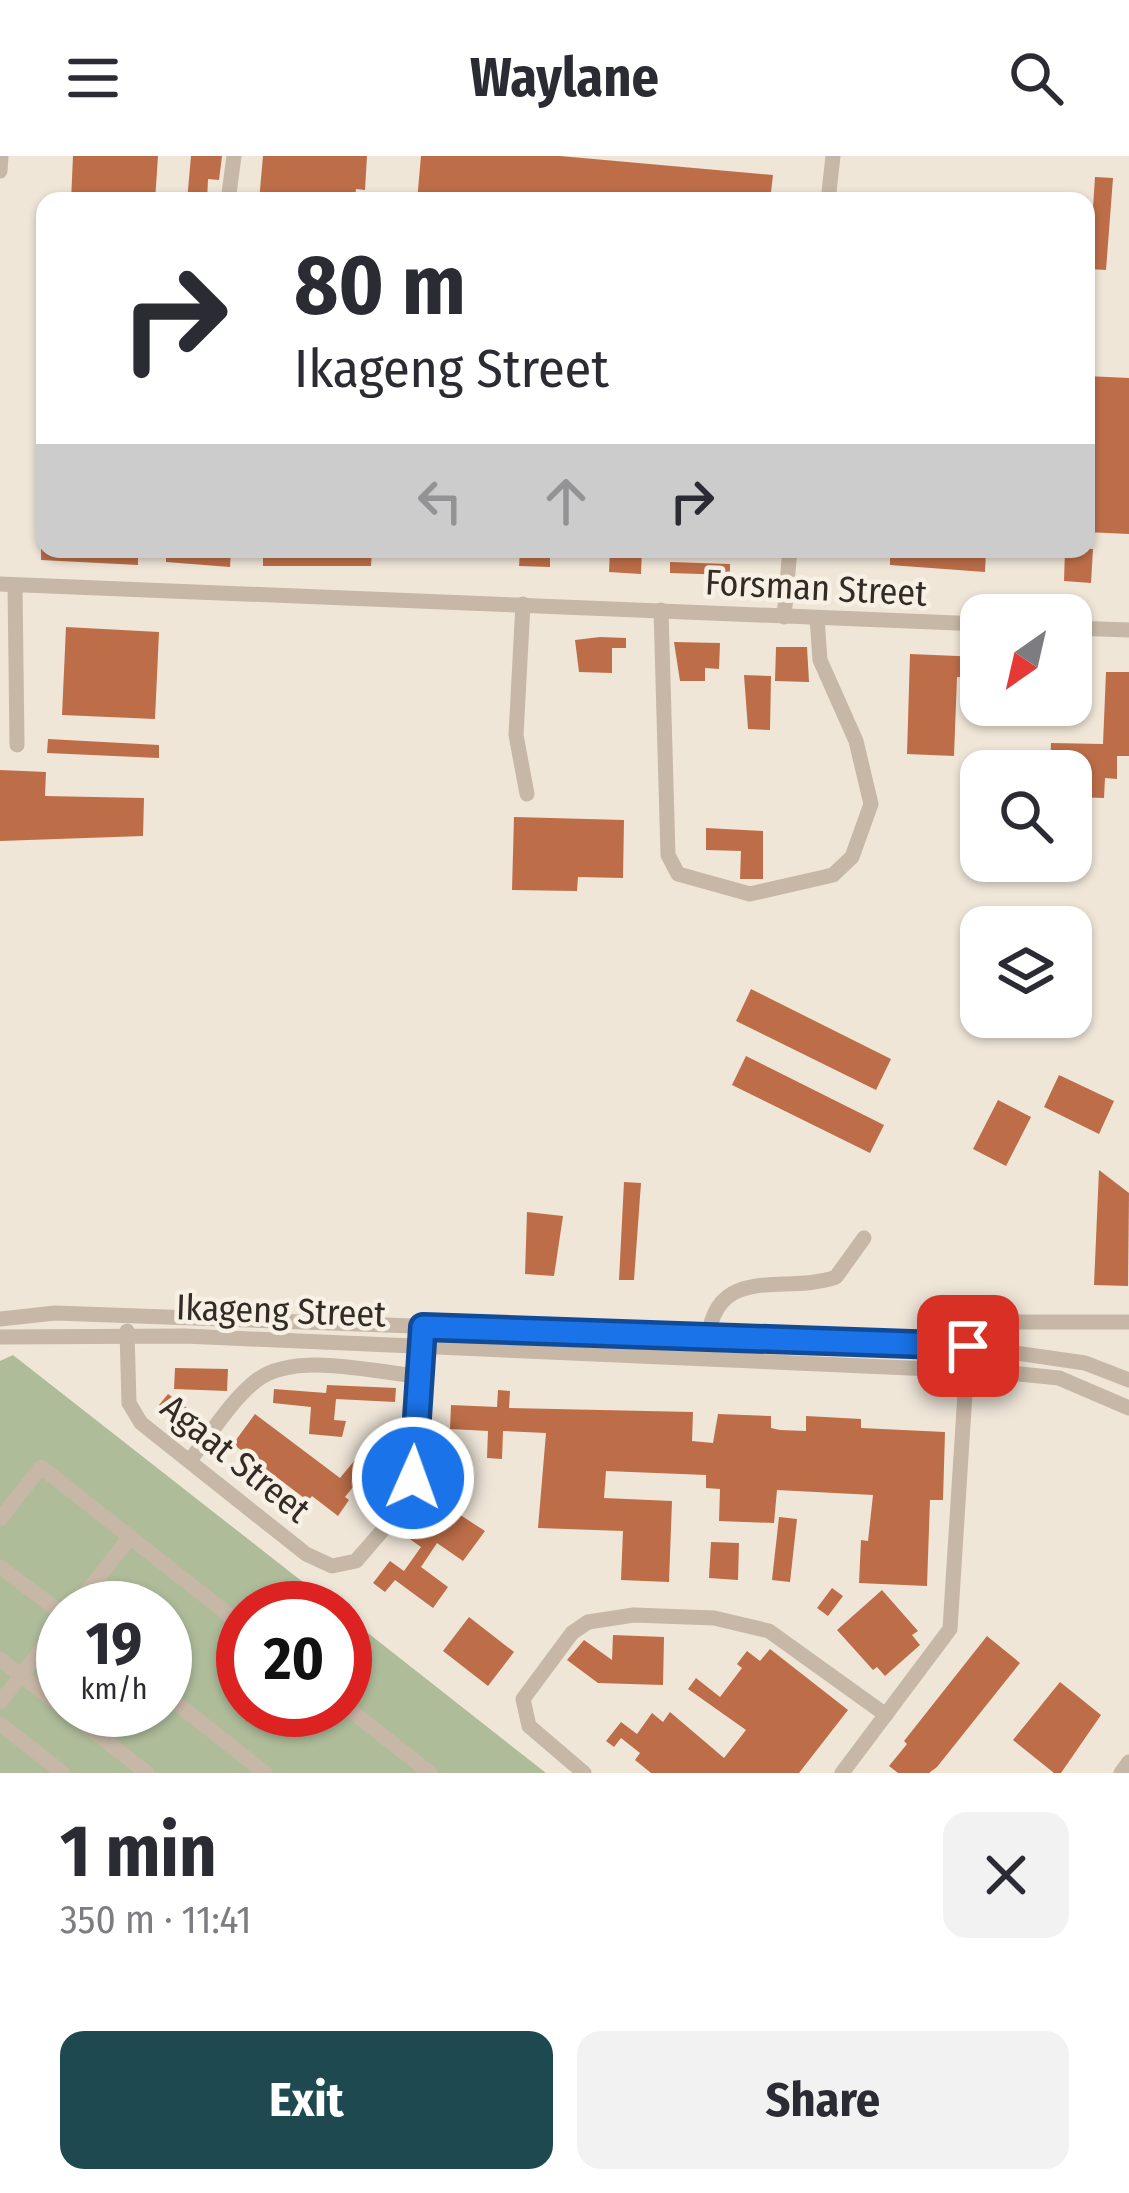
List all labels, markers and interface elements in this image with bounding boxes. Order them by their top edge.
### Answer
icon: menu [60,45,126,111]
icon: search [1003,45,1069,111]
text: Waylane [470,46,659,110]
text: 80 m [294,235,466,336]
icon: right [96,240,252,396]
text: Ikageng Street [294,337,609,401]
icon: left [407,468,473,534]
icon: ahead [533,468,599,534]
icon: right [659,468,725,534]
street label: Forsman Street [704,560,928,616]
north arrow [960,594,1092,726]
map controls [960,594,1092,1038]
button: search [960,750,1092,882]
button: layers [960,906,1092,1038]
street label: Ikageng Street [175,1285,387,1337]
pin [917,1295,1019,1397]
icon: arrive [935,1313,1001,1379]
street label: Agaat Street [152,1385,319,1532]
position arrow [350,1415,476,1541]
speed limit sign: 20 [216,1581,372,1737]
text: 19 [86,1608,142,1680]
text: km/h [81,1671,147,1707]
text: 1 min [60,1809,217,1895]
button: close [943,1812,1069,1938]
text: 350 m · 11:41 [60,1897,252,1943]
button: Exit [60,2031,553,2169]
button: Share [577,2031,1069,2169]

